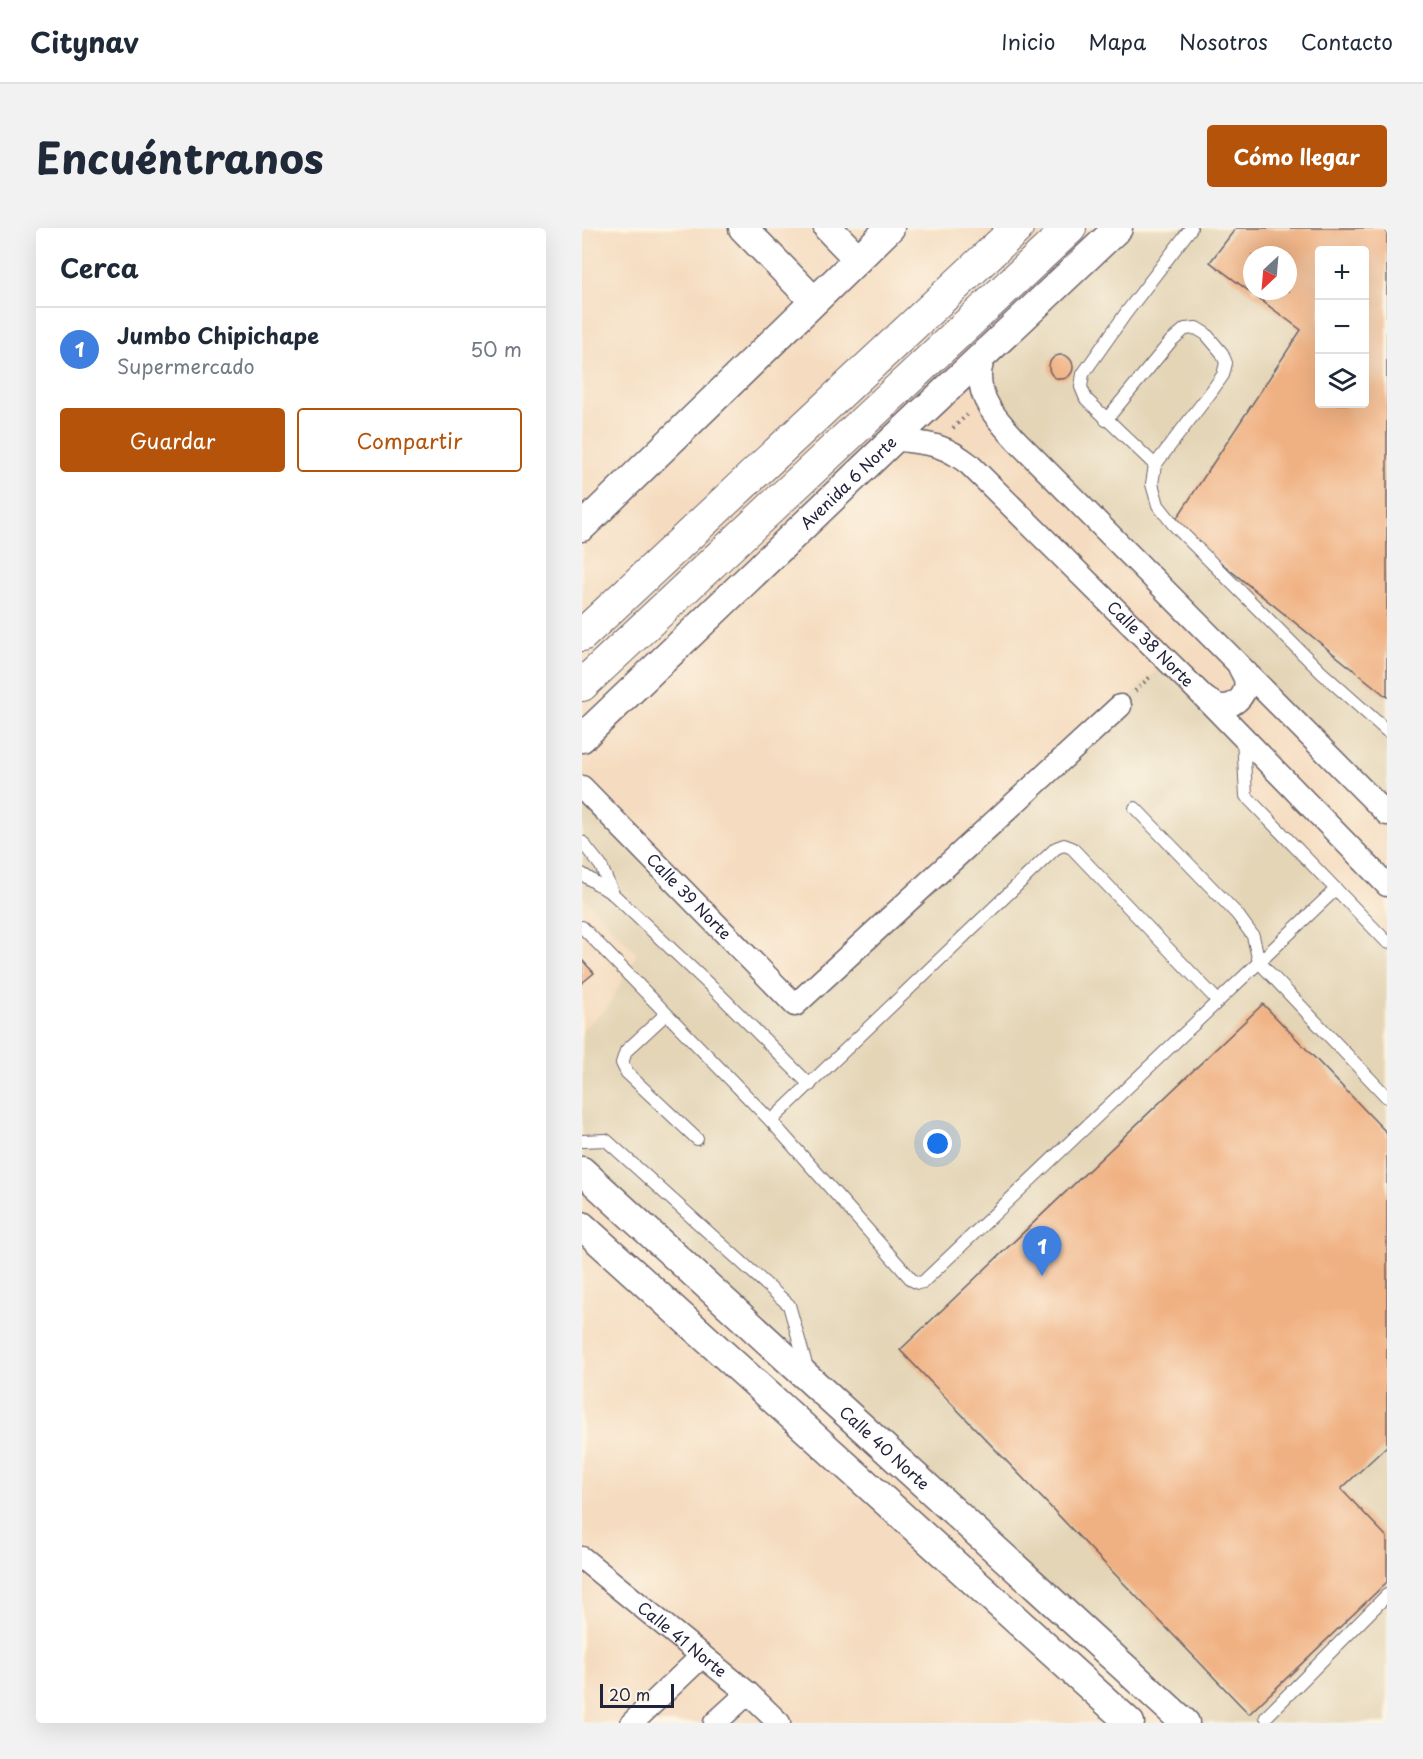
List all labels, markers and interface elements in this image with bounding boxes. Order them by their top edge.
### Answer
text: Citynav [30,20,139,63]
text: Inicio [1001,25,1055,57]
text: Mapa [1088,25,1146,57]
text: Nosotros [1179,25,1268,57]
text: Contacto [1301,25,1393,57]
text: Encuéntranos [36,125,324,188]
button: Cómo llegar [1207,125,1387,187]
north arrow [1243,246,1297,300]
map controls [1315,246,1369,408]
button: + [1315,246,1369,300]
text: Cerca [60,248,139,287]
button: − [1315,300,1369,354]
text: Jumbo Chipichape [117,318,319,351]
text: 1 [75,334,84,364]
text: 50 m [470,334,522,364]
text: Supermercado [117,351,255,381]
button: layers [1315,354,1369,408]
button: Guardar [60,408,285,472]
button: Compartir [297,408,522,472]
street label: Avenida 6 Norte [794,430,901,534]
street label: Calle 38 Norte [1102,595,1200,692]
street label: Calle 39 Norte [642,847,738,944]
your location [923,1129,952,1158]
pin: 1 [1022,1226,1062,1276]
street label: Calle 40 Norte [835,1399,936,1495]
street label: Calle 41 Norte [633,1595,733,1682]
scale bar [600,1681,674,1708]
text: 20 m [609,1682,650,1706]

